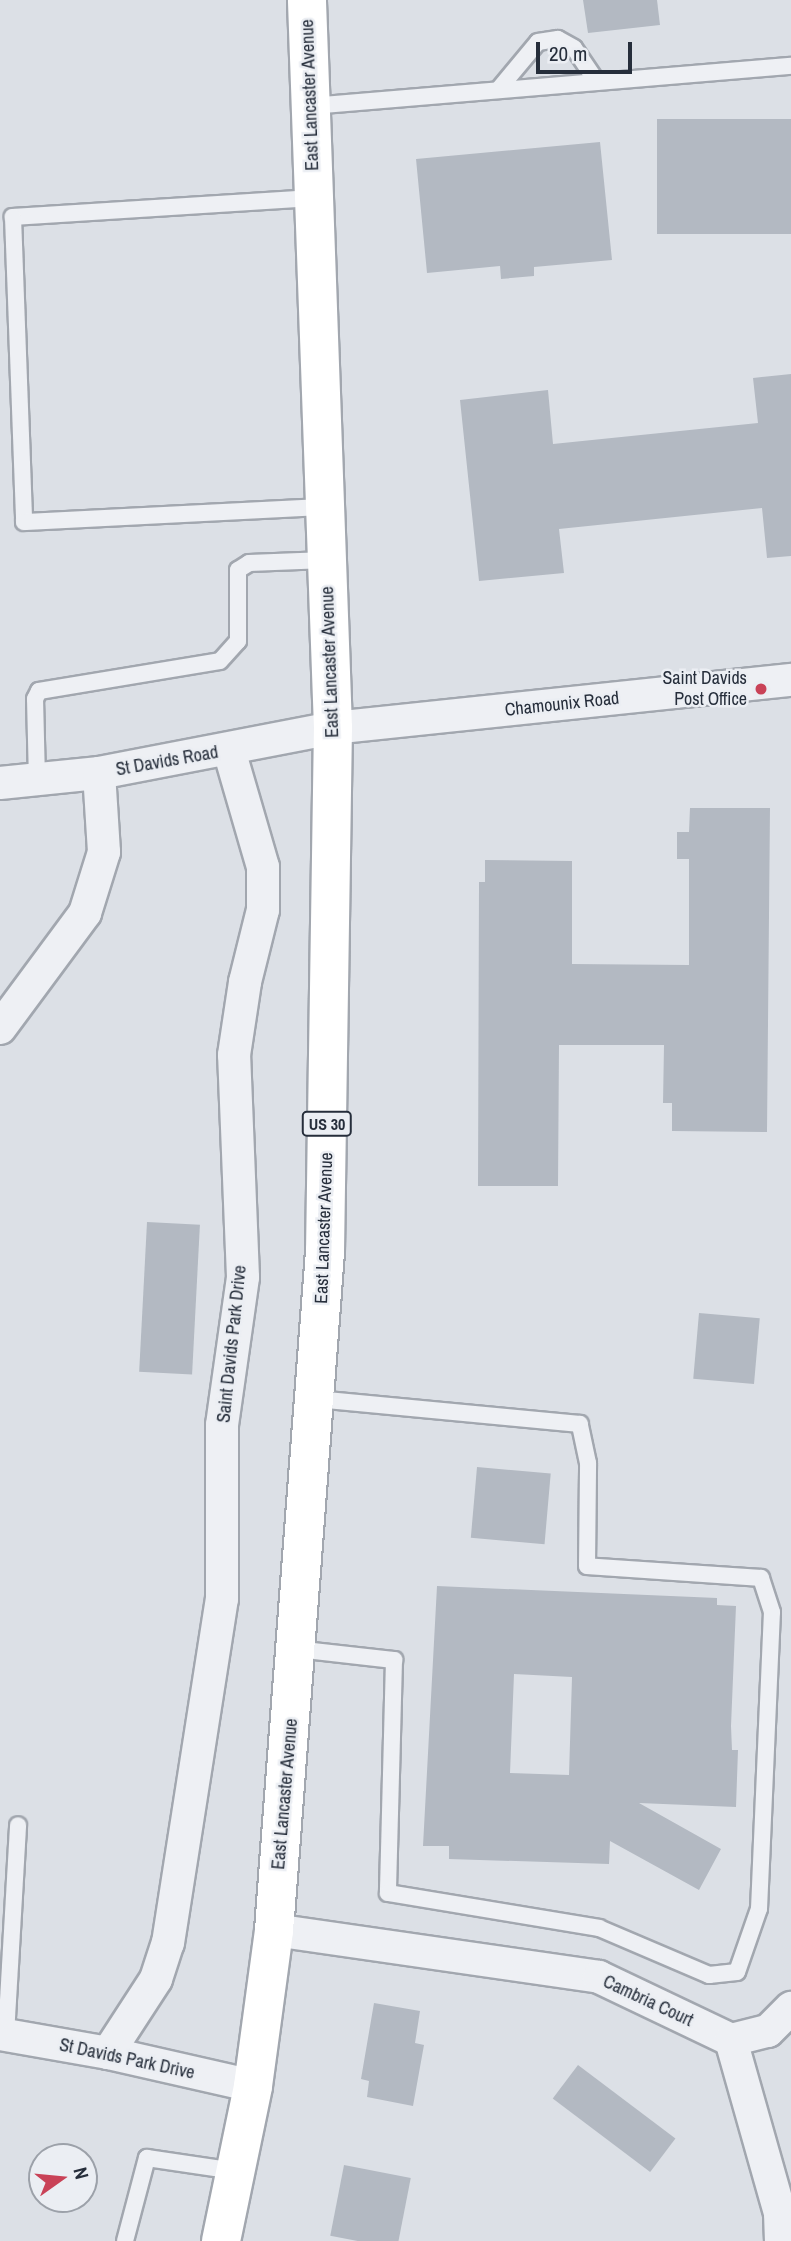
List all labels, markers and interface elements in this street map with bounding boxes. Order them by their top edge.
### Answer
street label: East Lancaster Avenue [297,18,323,172]
scale bar [539,28,635,72]
text: 20 m [549,39,587,68]
street label: East Lancaster Avenue [317,585,343,739]
place label: Saint Davids Post Office [662,668,747,710]
marker: Saint Davids Post Office [753,681,769,697]
street label: Chamounix Road [504,687,620,721]
street label: St Davids Road [114,741,220,781]
road number: US 30 [301,1112,353,1136]
street label: East Lancaster Avenue [311,1151,337,1305]
street label: Saint Davids Park Drive [213,1264,251,1424]
street label: East Lancaster Avenue [268,1717,302,1871]
street label: Cambria Court [600,1971,696,2031]
street label: St Davids Park Drive [57,2034,197,2084]
north arrow [28,2143,98,2213]
text: N [67,2164,95,2182]

